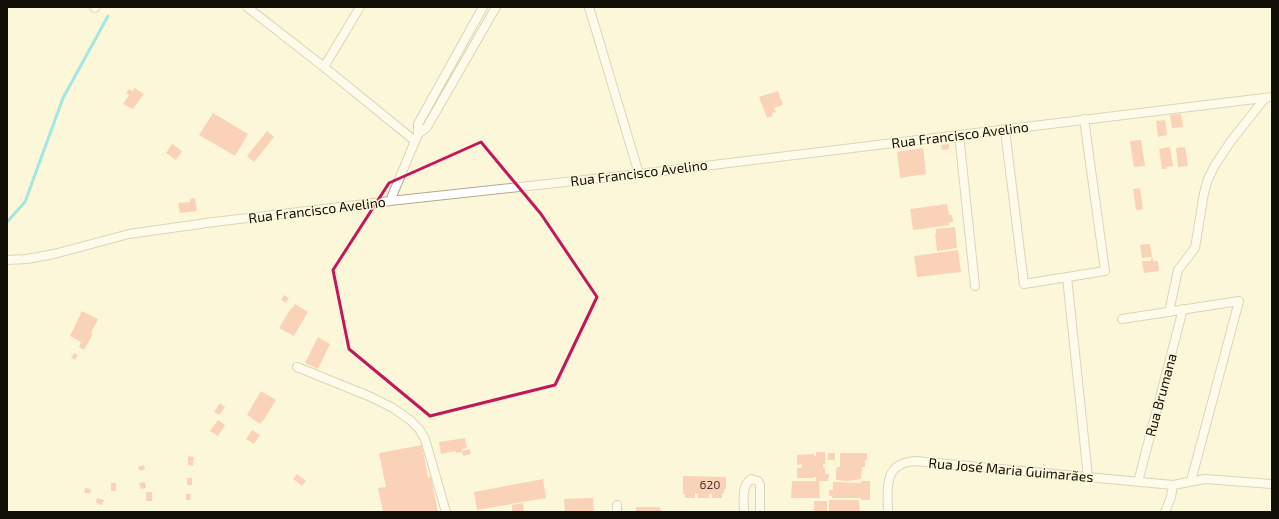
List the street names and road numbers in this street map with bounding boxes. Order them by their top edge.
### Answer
street label: Rua Francisco Avelino [890,118,1030,151]
street label: Rua Francisco Avelino [569,156,709,189]
street label: Rua Francisco Avelino [247,193,387,226]
street label: Rua Brumana [1141,351,1180,438]
street label: Rua José Maria Guimarães [928,454,1094,485]

